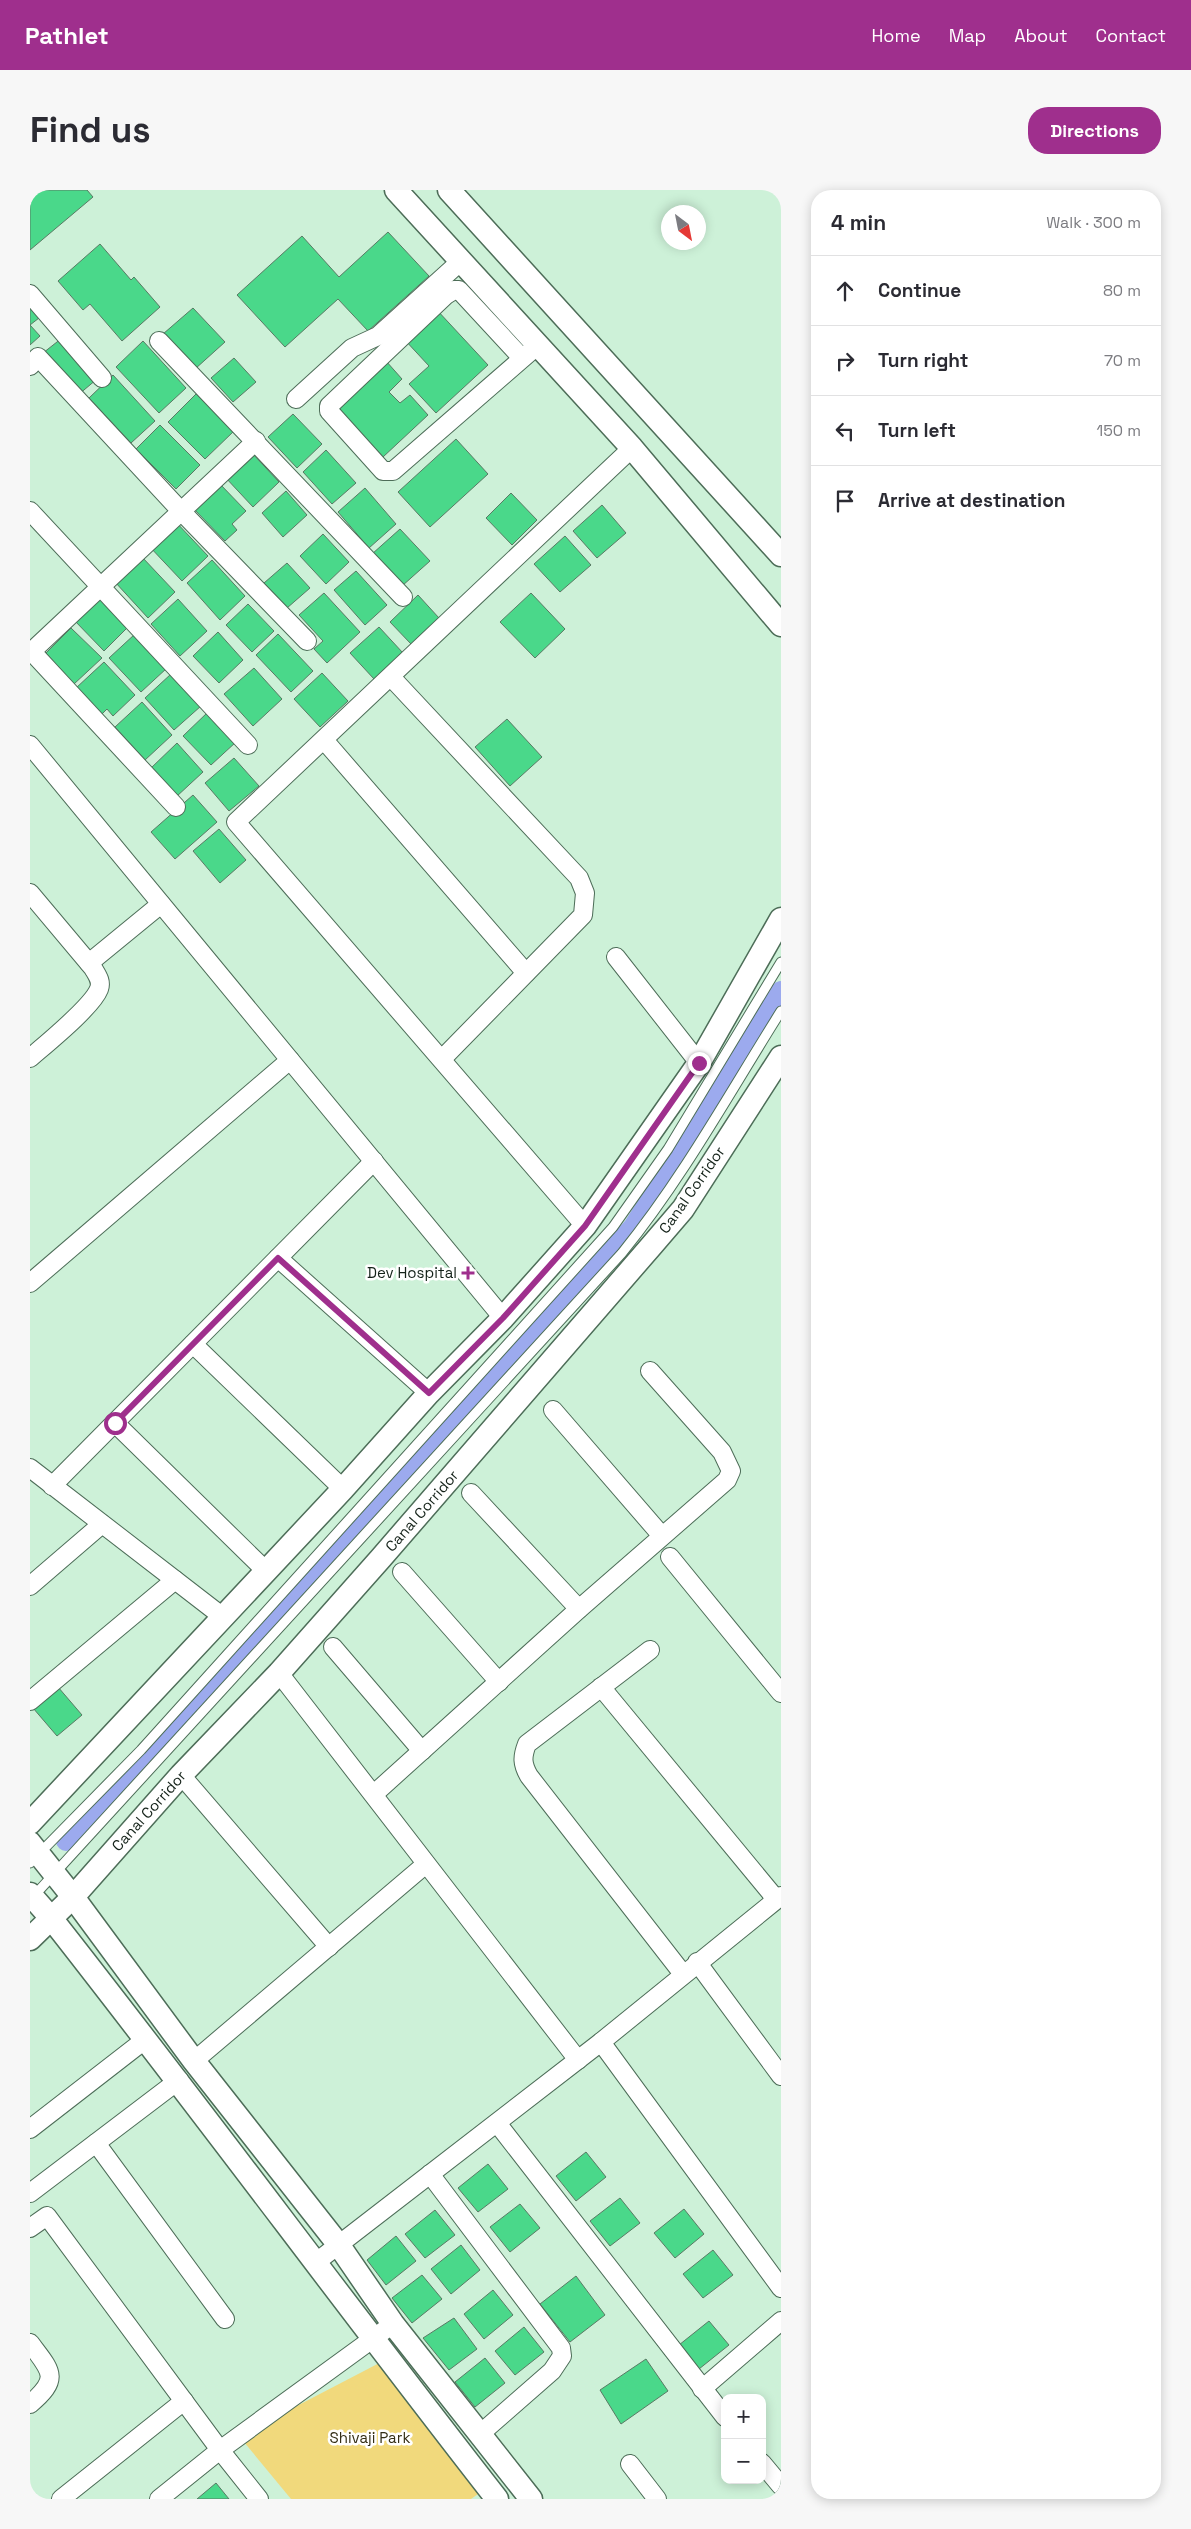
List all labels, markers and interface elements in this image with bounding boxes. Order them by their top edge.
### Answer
text: Pathlet [25,20,109,51]
text: Home [872,24,921,47]
text: Map [949,24,986,47]
text: About [1014,24,1068,47]
text: Contact [1096,24,1166,47]
button: Directions [1028,107,1161,154]
text: Find us [30,108,151,152]
north arrow [661,205,706,250]
text: 4 min [831,209,886,236]
text: Walk · 300 m [1046,212,1141,233]
icon: ahead [831,277,859,305]
text: Continue [878,278,961,303]
text: 80 m [1103,280,1141,301]
icon: right [831,347,859,375]
text: Turn right [878,348,968,373]
text: 70 m [1104,350,1141,371]
icon: left [831,417,859,445]
text: Turn left [878,418,956,443]
text: 150 m [1097,420,1141,441]
icon: arrive [831,487,859,515]
text: Arrive at destination [878,488,1066,513]
route end [688,1052,711,1075]
street label: Canal Corridor [655,1142,729,1237]
place label: Dev Hospital [367,1263,457,1282]
marker: Dev Hospital [461,1266,475,1280]
route start [104,1412,127,1435]
street label: Canal Corridor [381,1466,463,1555]
street label: Canal Corridor [107,1766,190,1855]
map controls [721,2394,766,2484]
button: + [721,2394,766,2439]
park label: Shivaji Park [330,2428,410,2447]
button: − [721,2439,766,2484]

